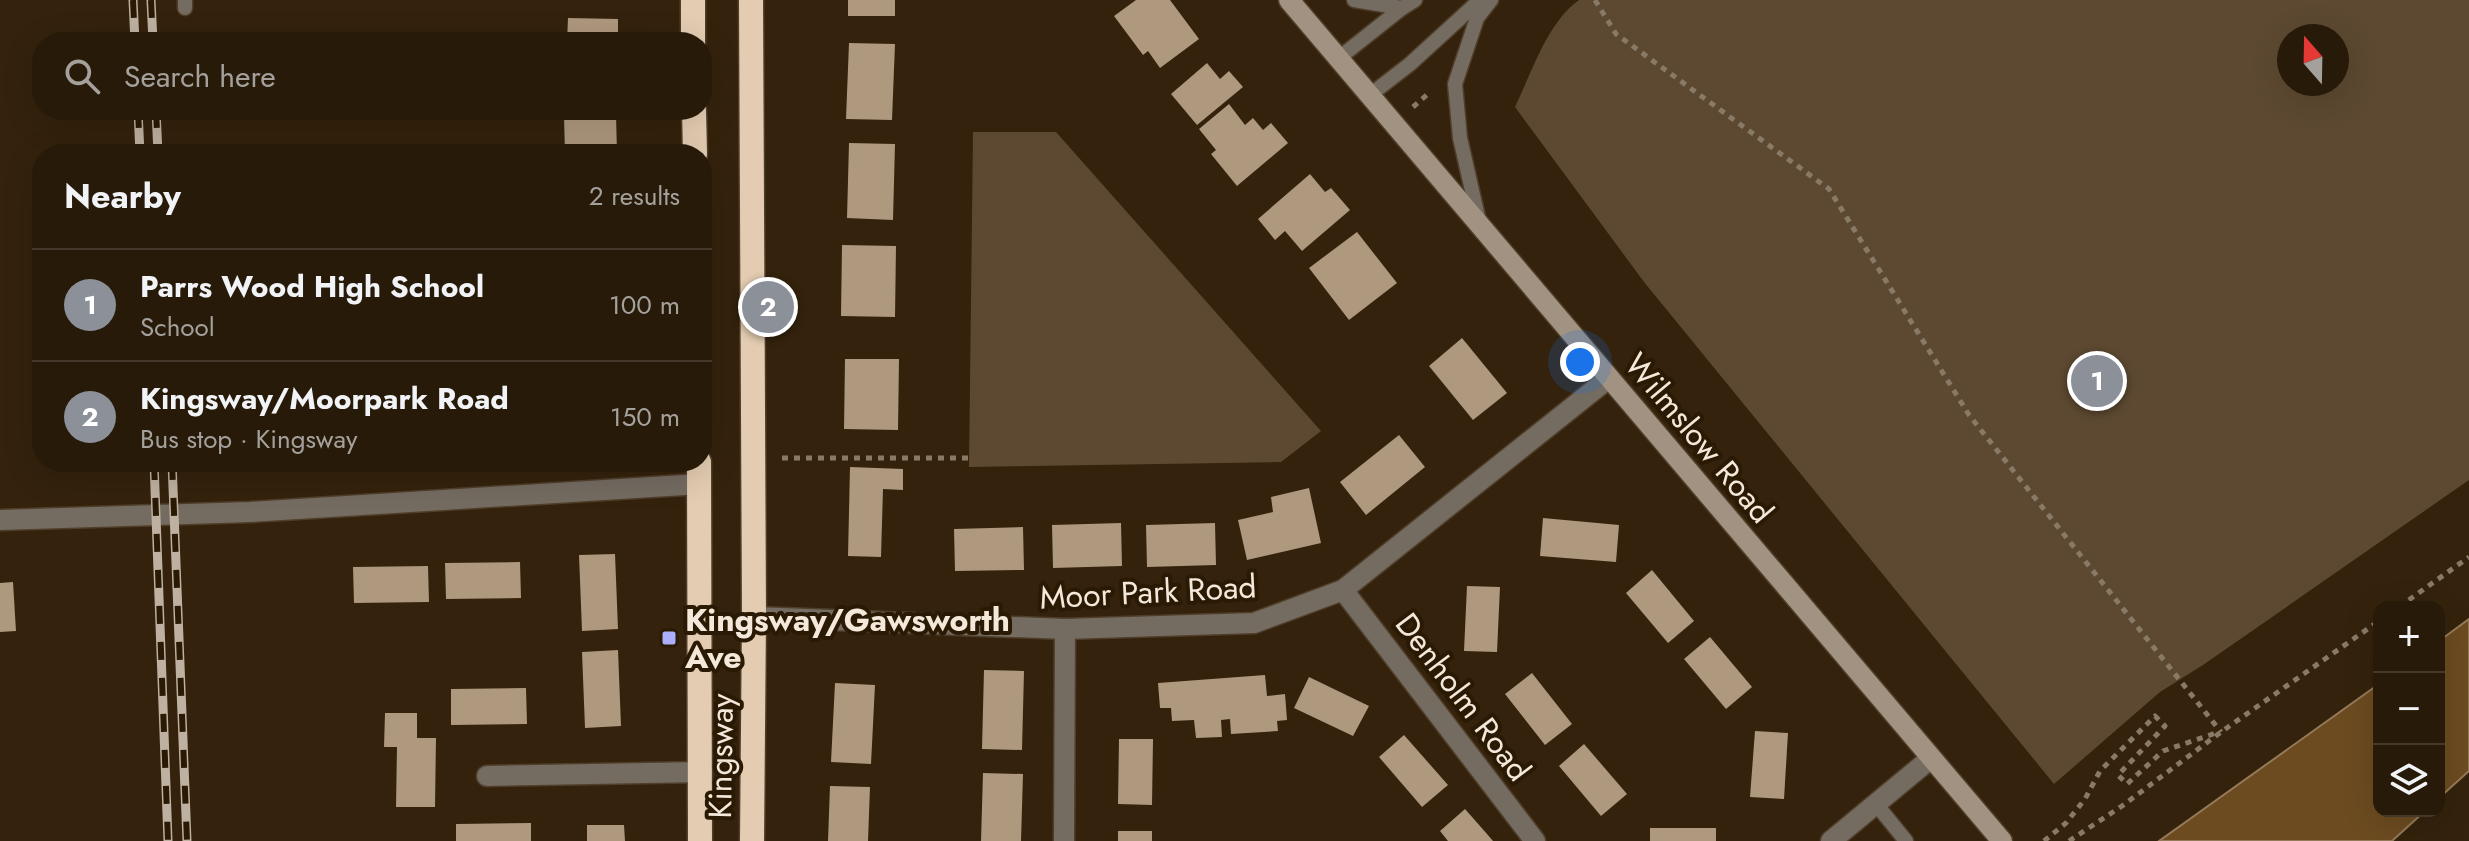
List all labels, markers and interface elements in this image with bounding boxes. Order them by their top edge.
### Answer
north arrow [2277,24,2349,96]
search box [32,32,712,120]
icon: search [60,54,104,98]
text: Search here [124,55,276,98]
text: Nearby [64,172,181,221]
text: 2 results [589,177,680,215]
text: Parrs Wood High School [140,265,484,308]
pin: 2 [742,277,794,337]
text: 1 [83,286,97,324]
text: 100 m [609,286,680,324]
text: School [140,308,215,346]
your location [1560,342,1600,382]
street label: Wilmslow Road [1614,343,1784,533]
pin: 1 [2071,351,2123,411]
text: Kingsway/Moorpark Road [140,377,509,420]
text: 2 [81,398,99,436]
text: 150 m [610,398,680,436]
text: Bus stop · Kingsway [140,420,357,458]
street label: Moor Park Road [1038,563,1258,621]
place label: Kingsway/Gawsworth Ave [684,597,1010,680]
map controls [2373,601,2445,817]
button: + [2373,601,2445,673]
street label: Denholm Road [1384,603,1542,791]
marker: Kingsway/Gawsworth Ave [660,629,678,647]
button: − [2373,673,2445,745]
street label: Kingsway [697,692,745,819]
button: layers [2373,745,2445,817]

